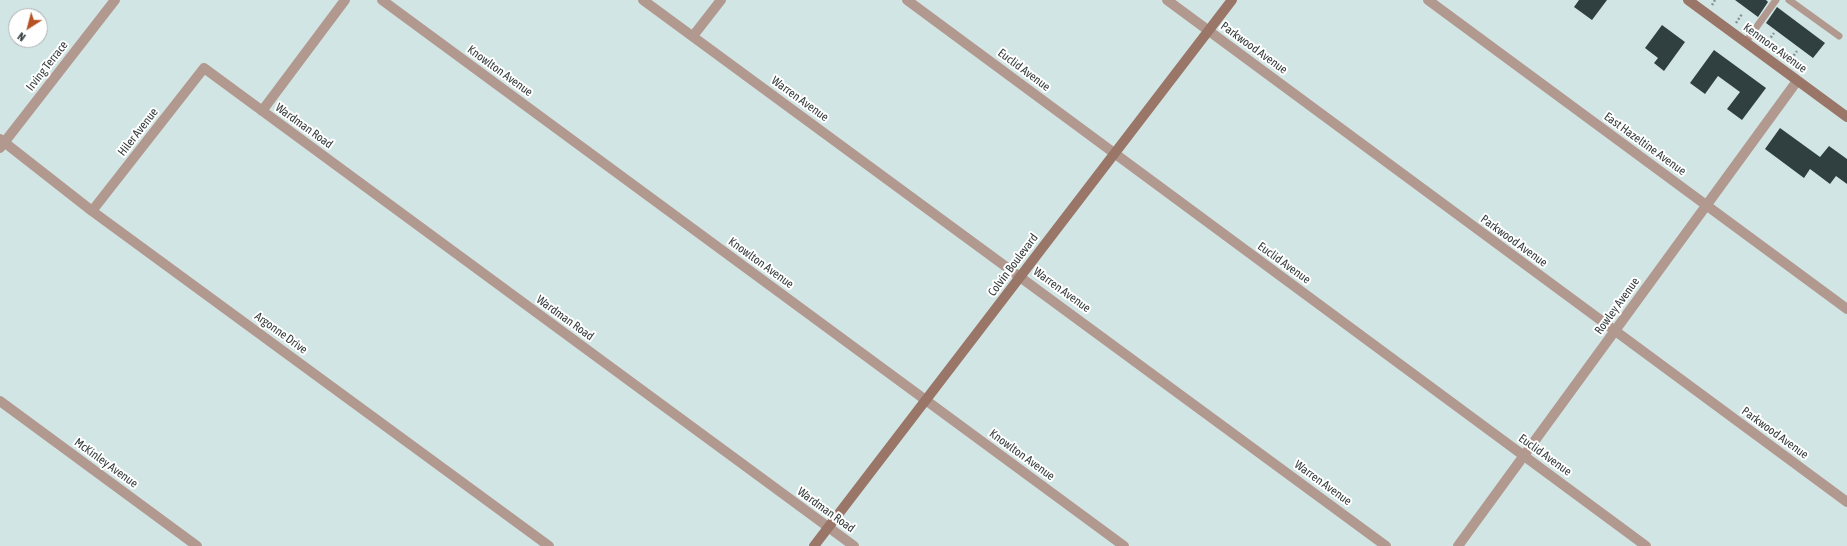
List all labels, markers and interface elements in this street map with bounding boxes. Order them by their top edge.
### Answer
north arrow [8,8,48,48]
street label: Parkwood Avenue [1218,19,1290,77]
street label: Kenmore Avenue [1740,20,1810,76]
text: N [15,30,28,44]
street label: Irving Terrace [23,38,71,94]
street label: Knowlton Avenue [465,42,535,100]
street label: Euclid Avenue [995,46,1053,94]
street label: Warren Avenue [769,73,831,125]
street label: Wardman Road [272,100,336,152]
street label: Hiler Avenue [115,105,161,159]
street label: East Hazeltine Avenue [1601,109,1689,179]
street label: Parkwood Avenue [1478,212,1550,270]
street label: Colvin Boulevard [985,231,1041,299]
street label: Knowlton Avenue [726,234,796,292]
street label: Euclid Avenue [1255,239,1313,287]
street label: Warren Avenue [1031,264,1093,316]
street label: Rowley Avenue [1592,275,1642,337]
street label: Wardman Road [533,292,597,344]
street label: Argonne Drive [252,309,310,357]
street label: Parkwood Avenue [1739,404,1811,462]
street label: Knowlton Avenue [987,426,1057,484]
street label: Euclid Avenue [1516,431,1574,479]
street label: McKinley Avenue [71,435,141,491]
street label: Warren Avenue [1292,457,1354,509]
street label: Wardman Road [794,484,858,536]

